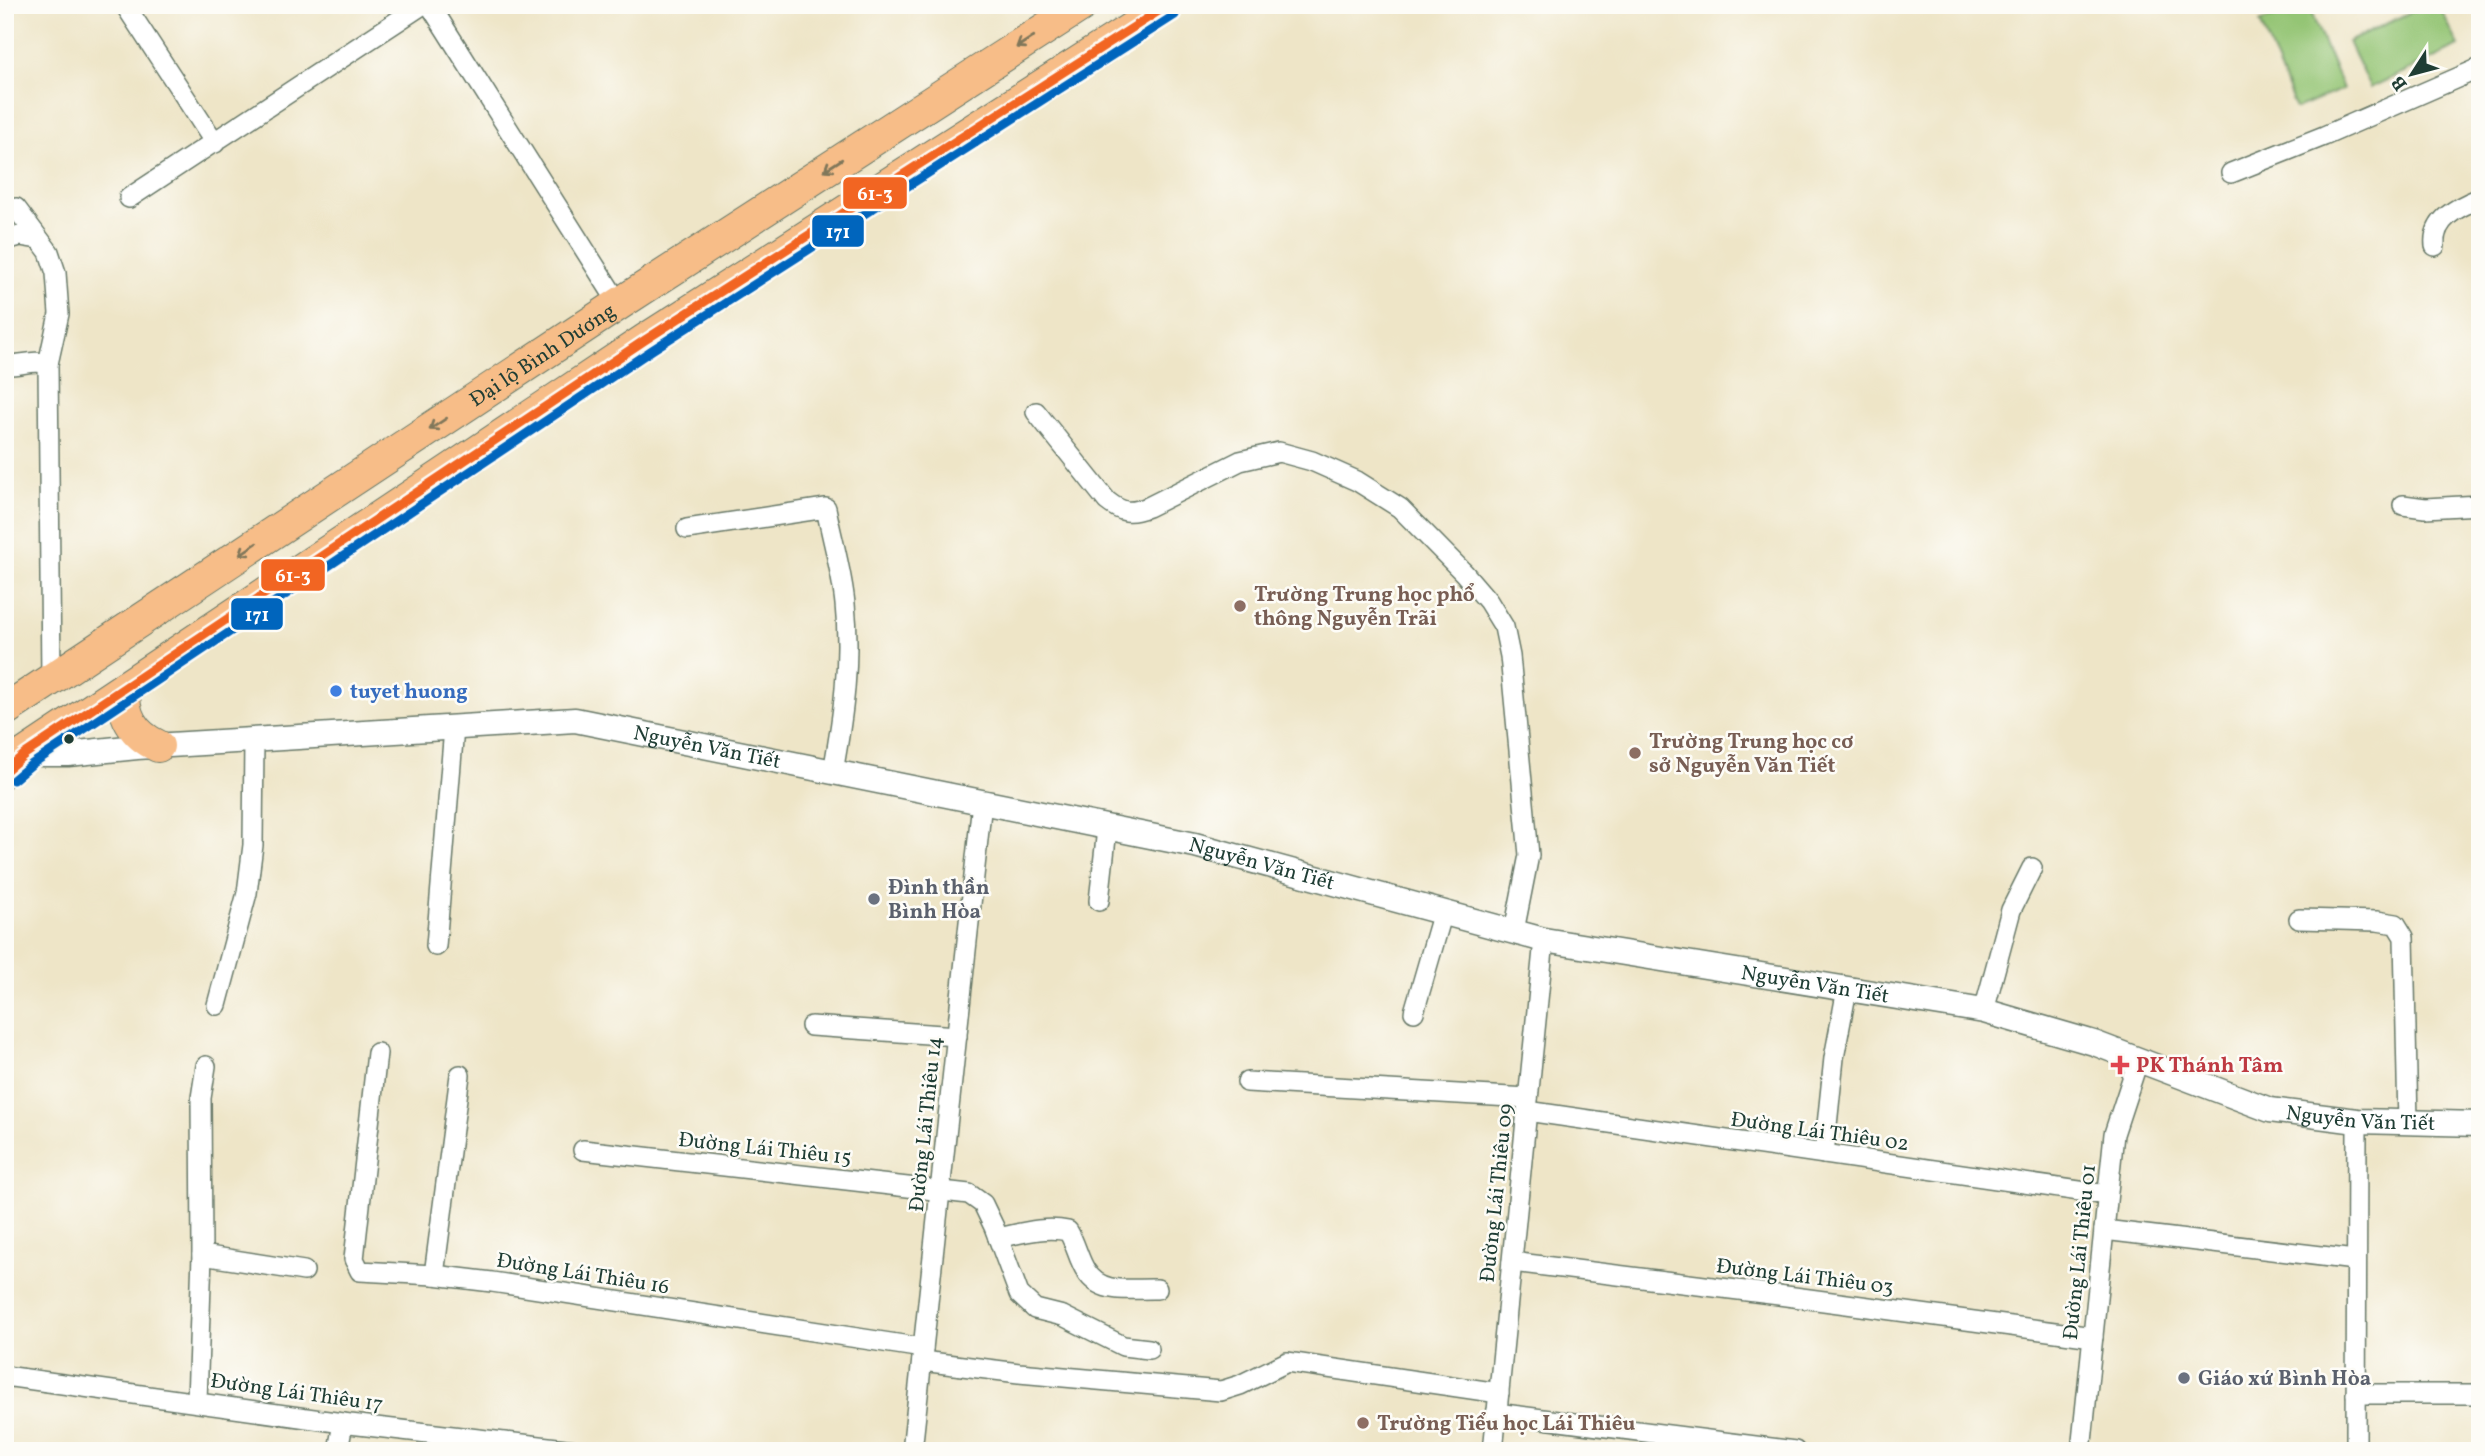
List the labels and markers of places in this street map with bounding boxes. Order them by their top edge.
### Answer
place label: Trường Trung học phổ thông Nguyễn Trãi [1254,581,1475,634]
marker: Trường Trung học phổ thông Nguyễn Trãi [1232,598,1248,614]
place label: tuyet huong [350,678,468,707]
marker: tuyet huong [328,683,344,699]
place label: Trường Trung học cơ sở Nguyễn Văn Tiết [1649,728,1854,781]
unlabelled marker [62,732,76,746]
marker: Trường Trung học cơ sở Nguyễn Văn Tiết [1627,745,1643,761]
place label: Đình thần Bình Hòa [888,874,990,927]
marker: Đình thần Bình Hòa [866,891,882,907]
place label: PK Thánh Tâm [2136,1052,2283,1081]
marker: PK Thánh Tâm [2110,1055,2130,1075]
place label: Giáo xứ Bình Hòa [2198,1365,2371,1394]
marker: Giáo xứ Bình Hòa [2176,1370,2192,1386]
place label: Trường Tiểu học Lái Thiêu [1377,1410,1635,1439]
marker: Trường Tiểu học Lái Thiêu [1355,1415,1371,1431]

